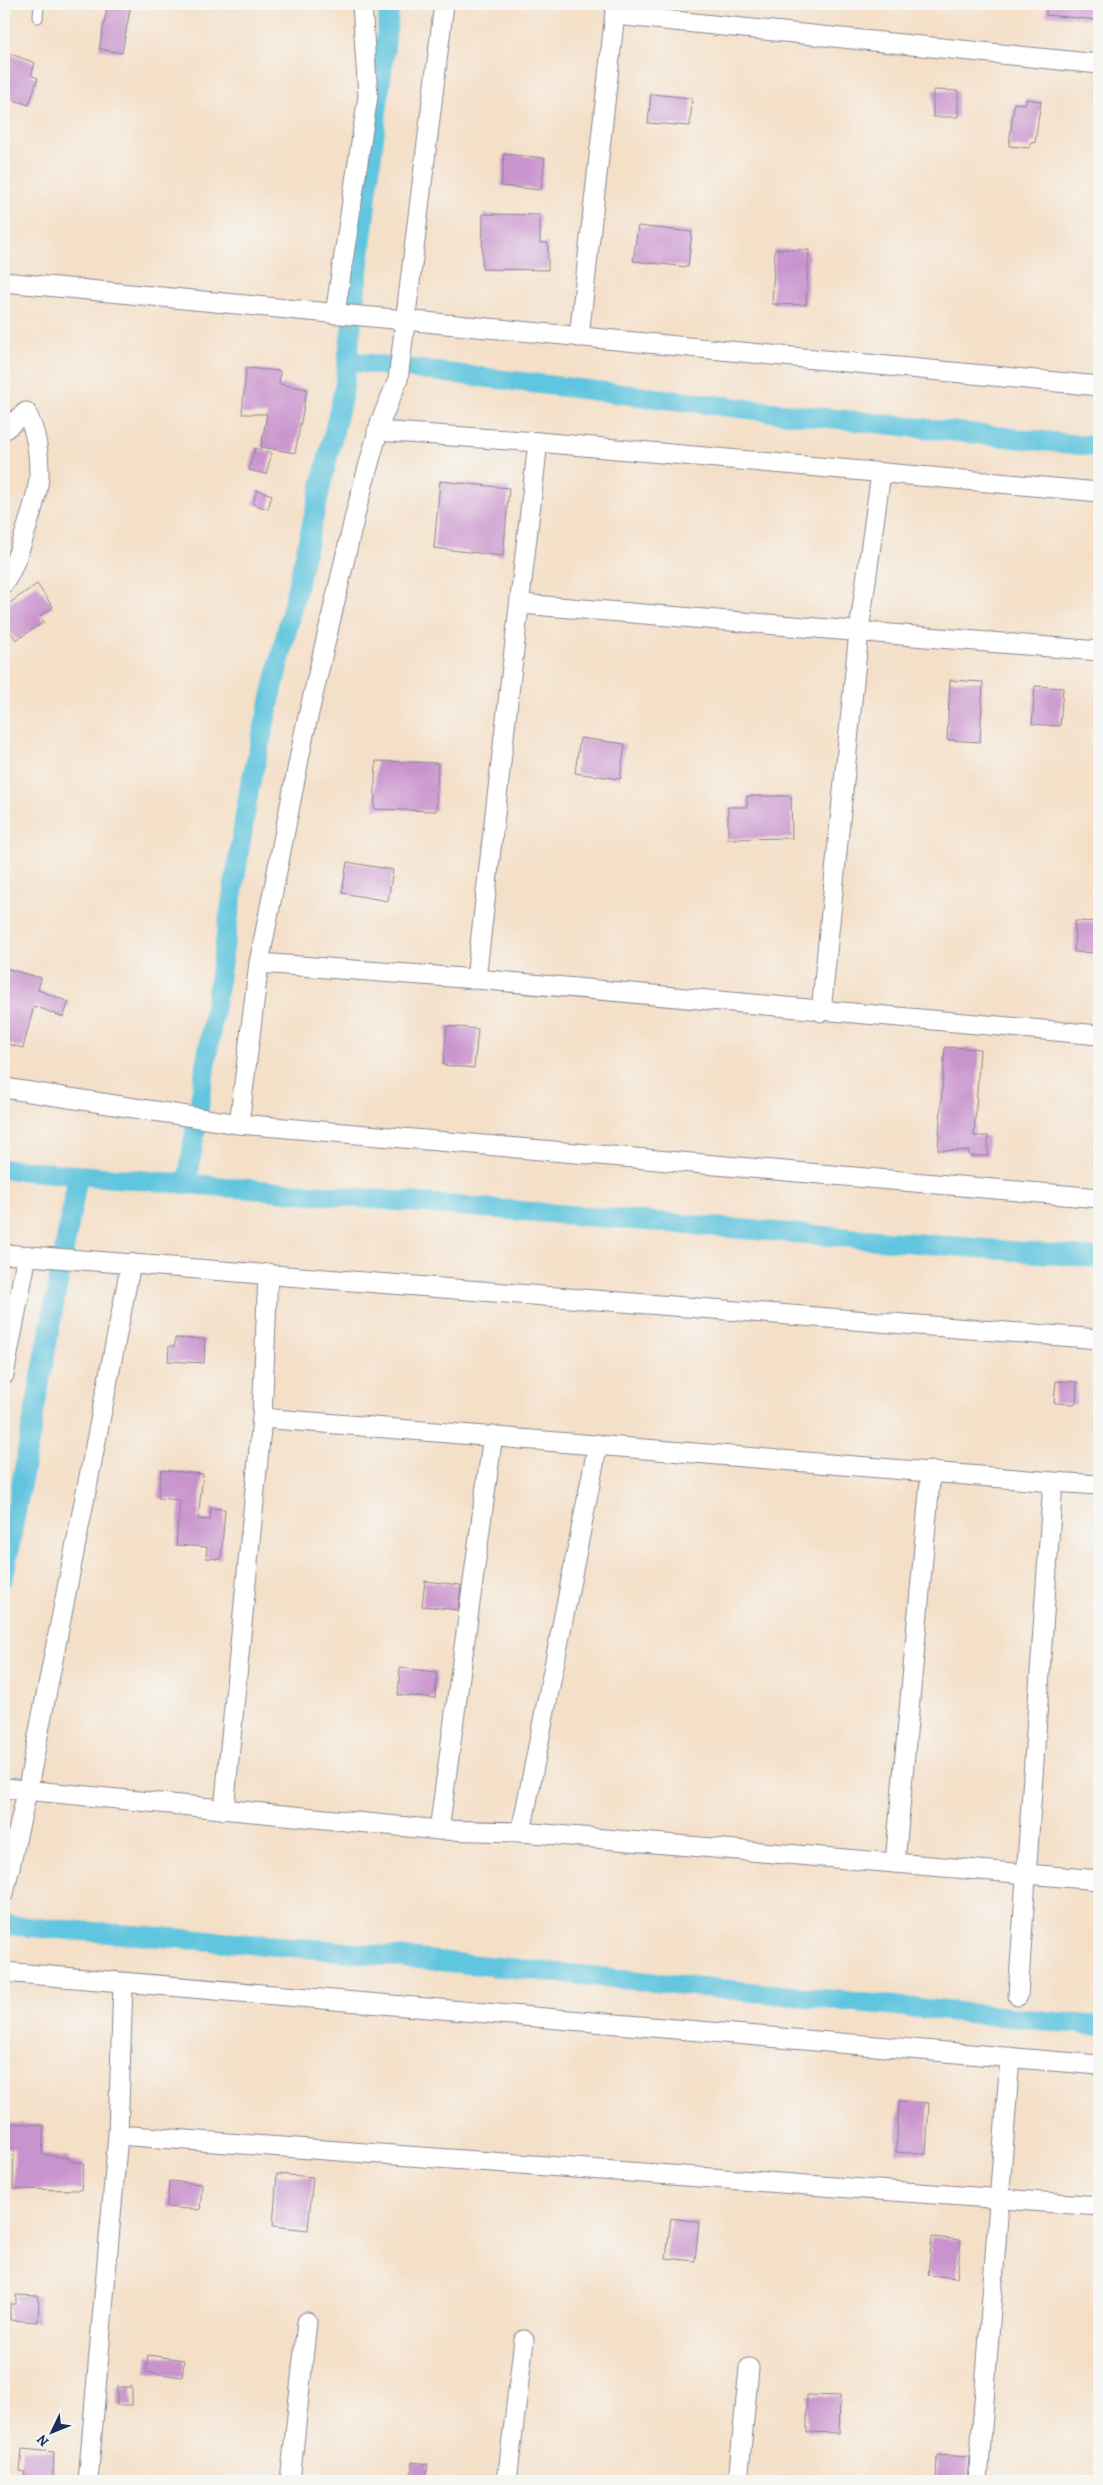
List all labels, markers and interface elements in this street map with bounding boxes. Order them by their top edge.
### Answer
north arrow [28,2408,78,2458]
text: N [32,2430,53,2451]

